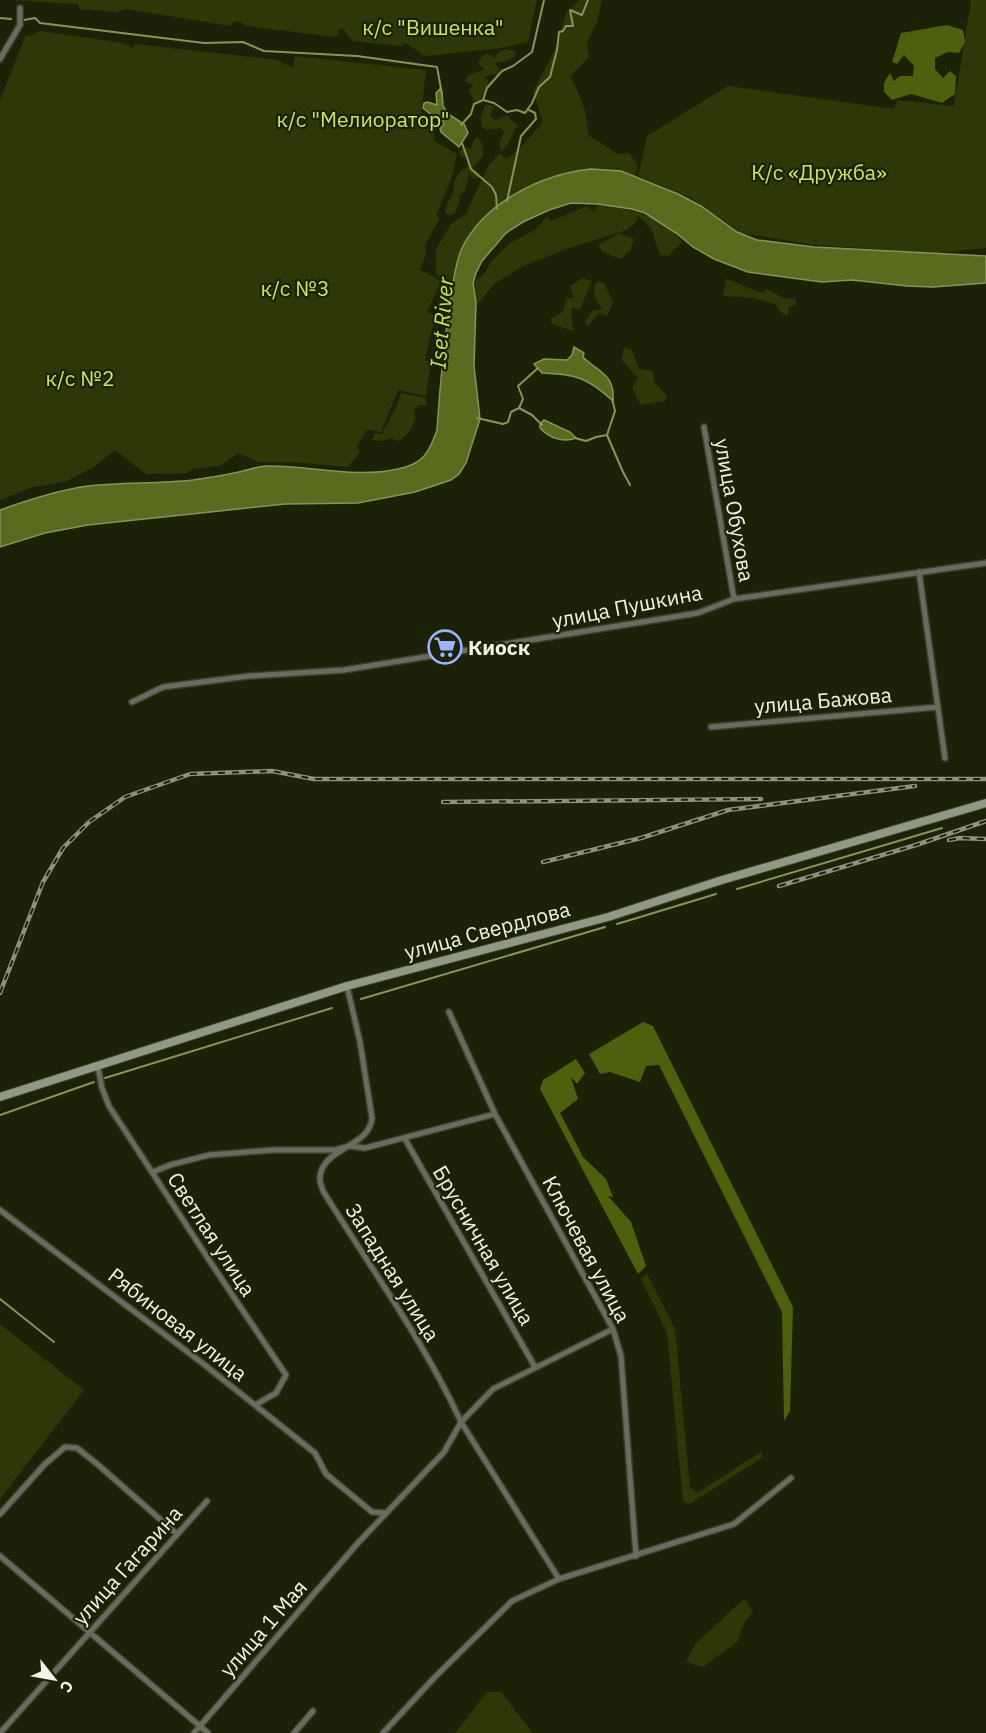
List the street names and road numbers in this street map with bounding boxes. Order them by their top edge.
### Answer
street label: улица Обухова [709,436,761,584]
street label: улица Пушкина [550,578,704,634]
street label: улица Бажова [753,680,893,720]
street label: улица Свердлова [401,894,573,966]
street label: Брусничная улица [427,1160,541,1330]
street label: Светлая улица [161,1166,263,1302]
street label: Ключевая улица [537,1171,637,1327]
street label: Западная улица [339,1198,447,1346]
street label: Рябиновая улица [103,1261,253,1387]
street label: улица Гагарина [66,1499,188,1631]
street label: улица 1 Мая [213,1573,313,1683]

